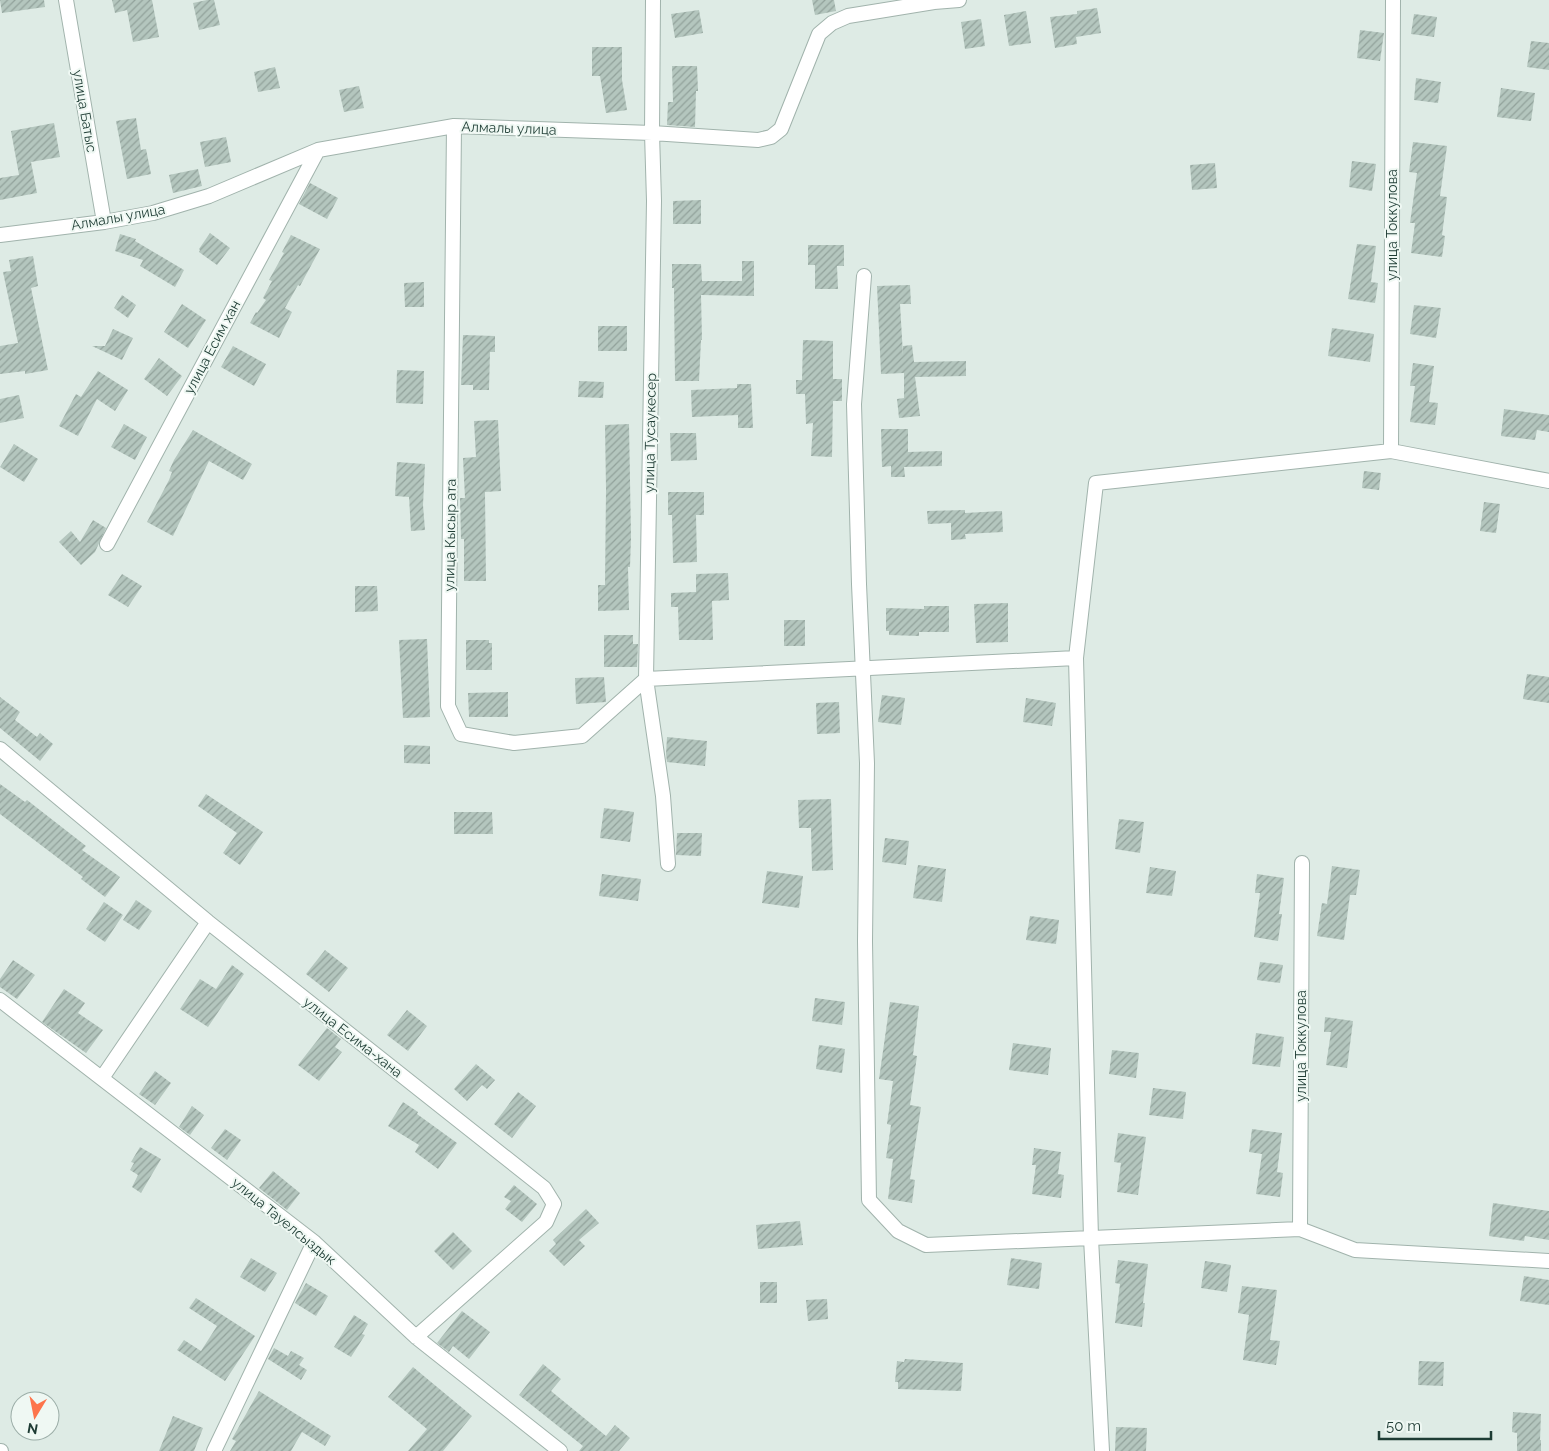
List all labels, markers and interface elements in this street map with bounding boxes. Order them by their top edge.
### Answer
street label: улица Батыс [70,68,100,154]
street label: Алмалы улица [461,118,557,138]
street label: улица Токкулова [1384,169,1400,281]
street label: Алмалы улица [70,201,166,233]
street label: улица Есим хан [181,297,243,397]
street label: улица Тусаукесер [641,373,659,493]
street label: улица Кысыр ата [441,479,459,591]
street label: улица Токкулова [1293,990,1309,1102]
street label: улица Есима-хана [300,993,406,1081]
street label: улица Тауелсыздык [229,1174,339,1268]
north arrow [10,1391,60,1441]
scale bar [1379,1408,1492,1440]
text: 50 m [1386,1417,1421,1435]
text: N [26,1420,39,1438]

